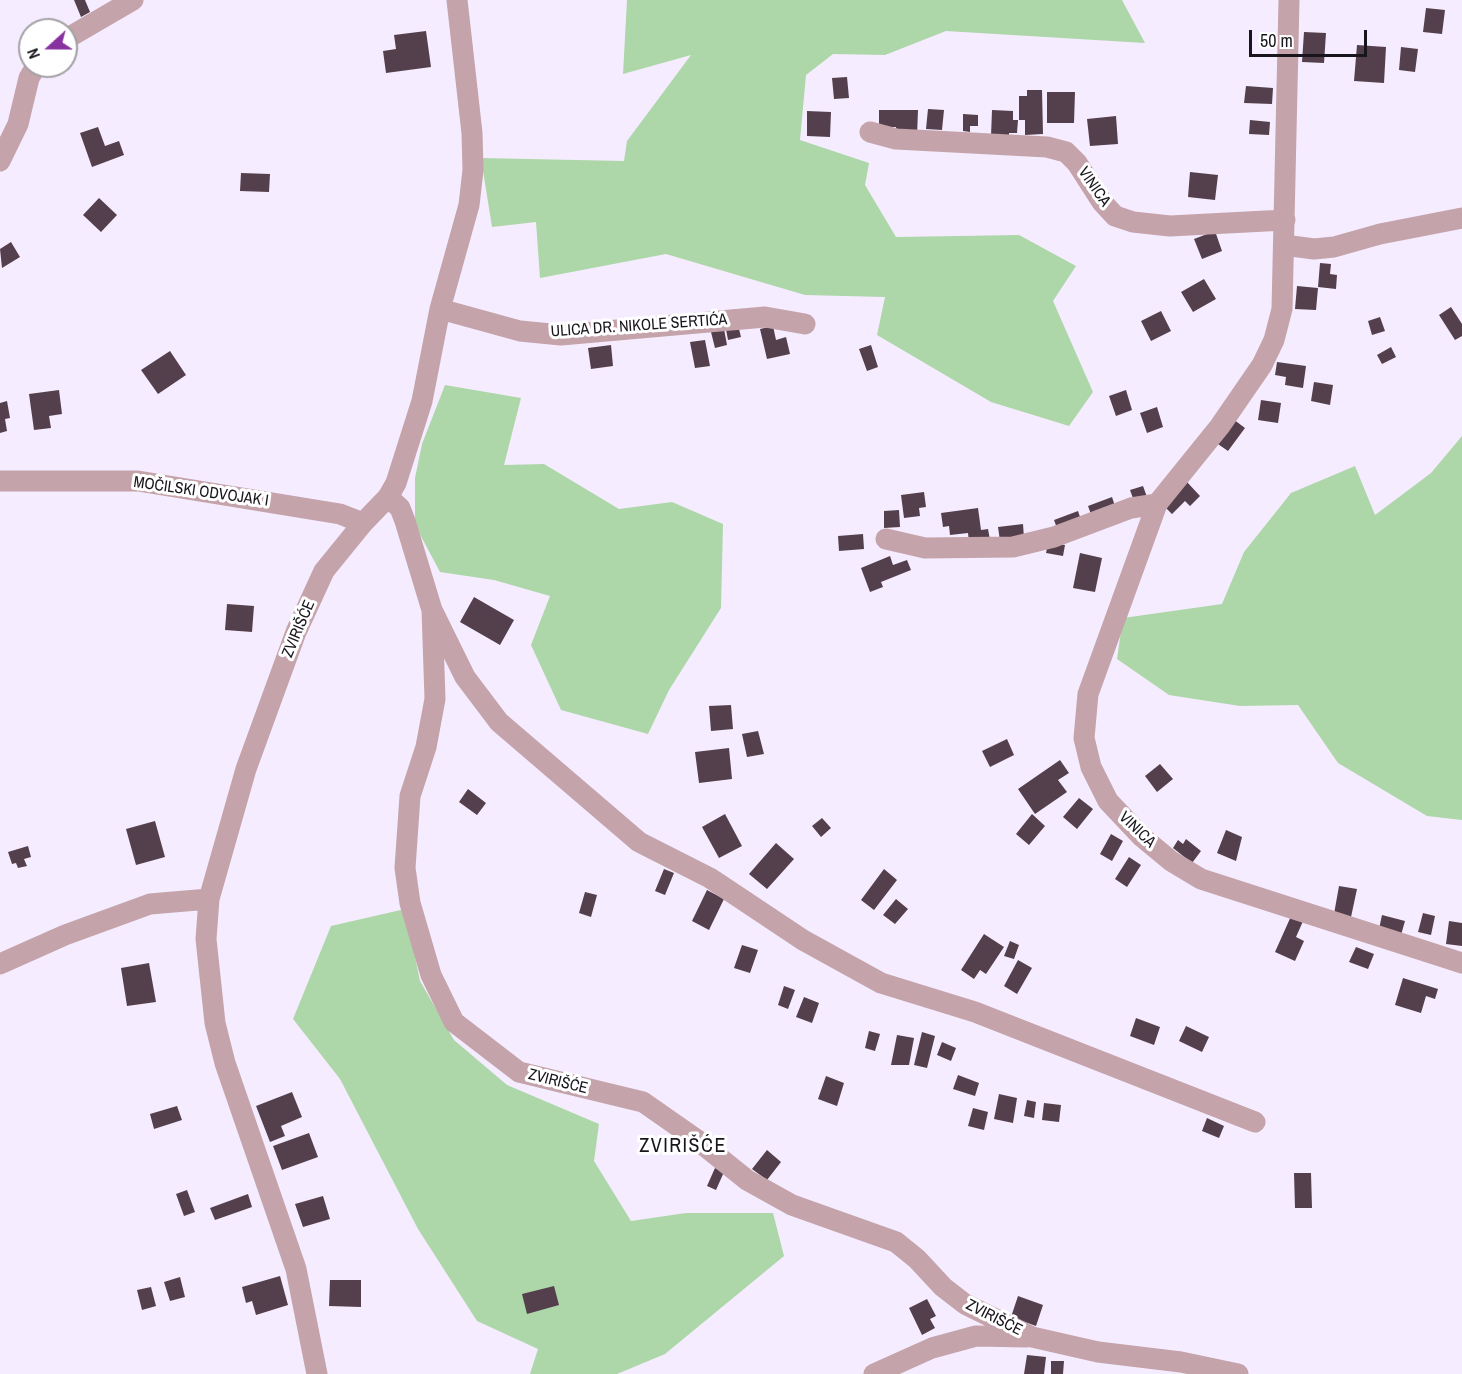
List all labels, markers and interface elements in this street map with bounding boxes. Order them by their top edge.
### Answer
north arrow [18,18,78,78]
scale bar [1252,18,1370,56]
text: 50 m [1260,28,1293,53]
text: N [21,45,45,62]
street label: VINICA [1074,164,1114,210]
street label: ULICA DR. NIKOLE SERTIĆA [550,310,728,342]
street label: MOČILSKI ODVOJAK I [132,473,270,511]
street label: ZVIRIŠĆE [278,597,320,661]
street label: VINICA [1115,808,1159,852]
street label: ZVIRIŠĆE [526,1065,590,1099]
district label: ZVIRIŠĆE [639,1135,727,1159]
street label: ZVIRIŠĆE [963,1296,1025,1340]

